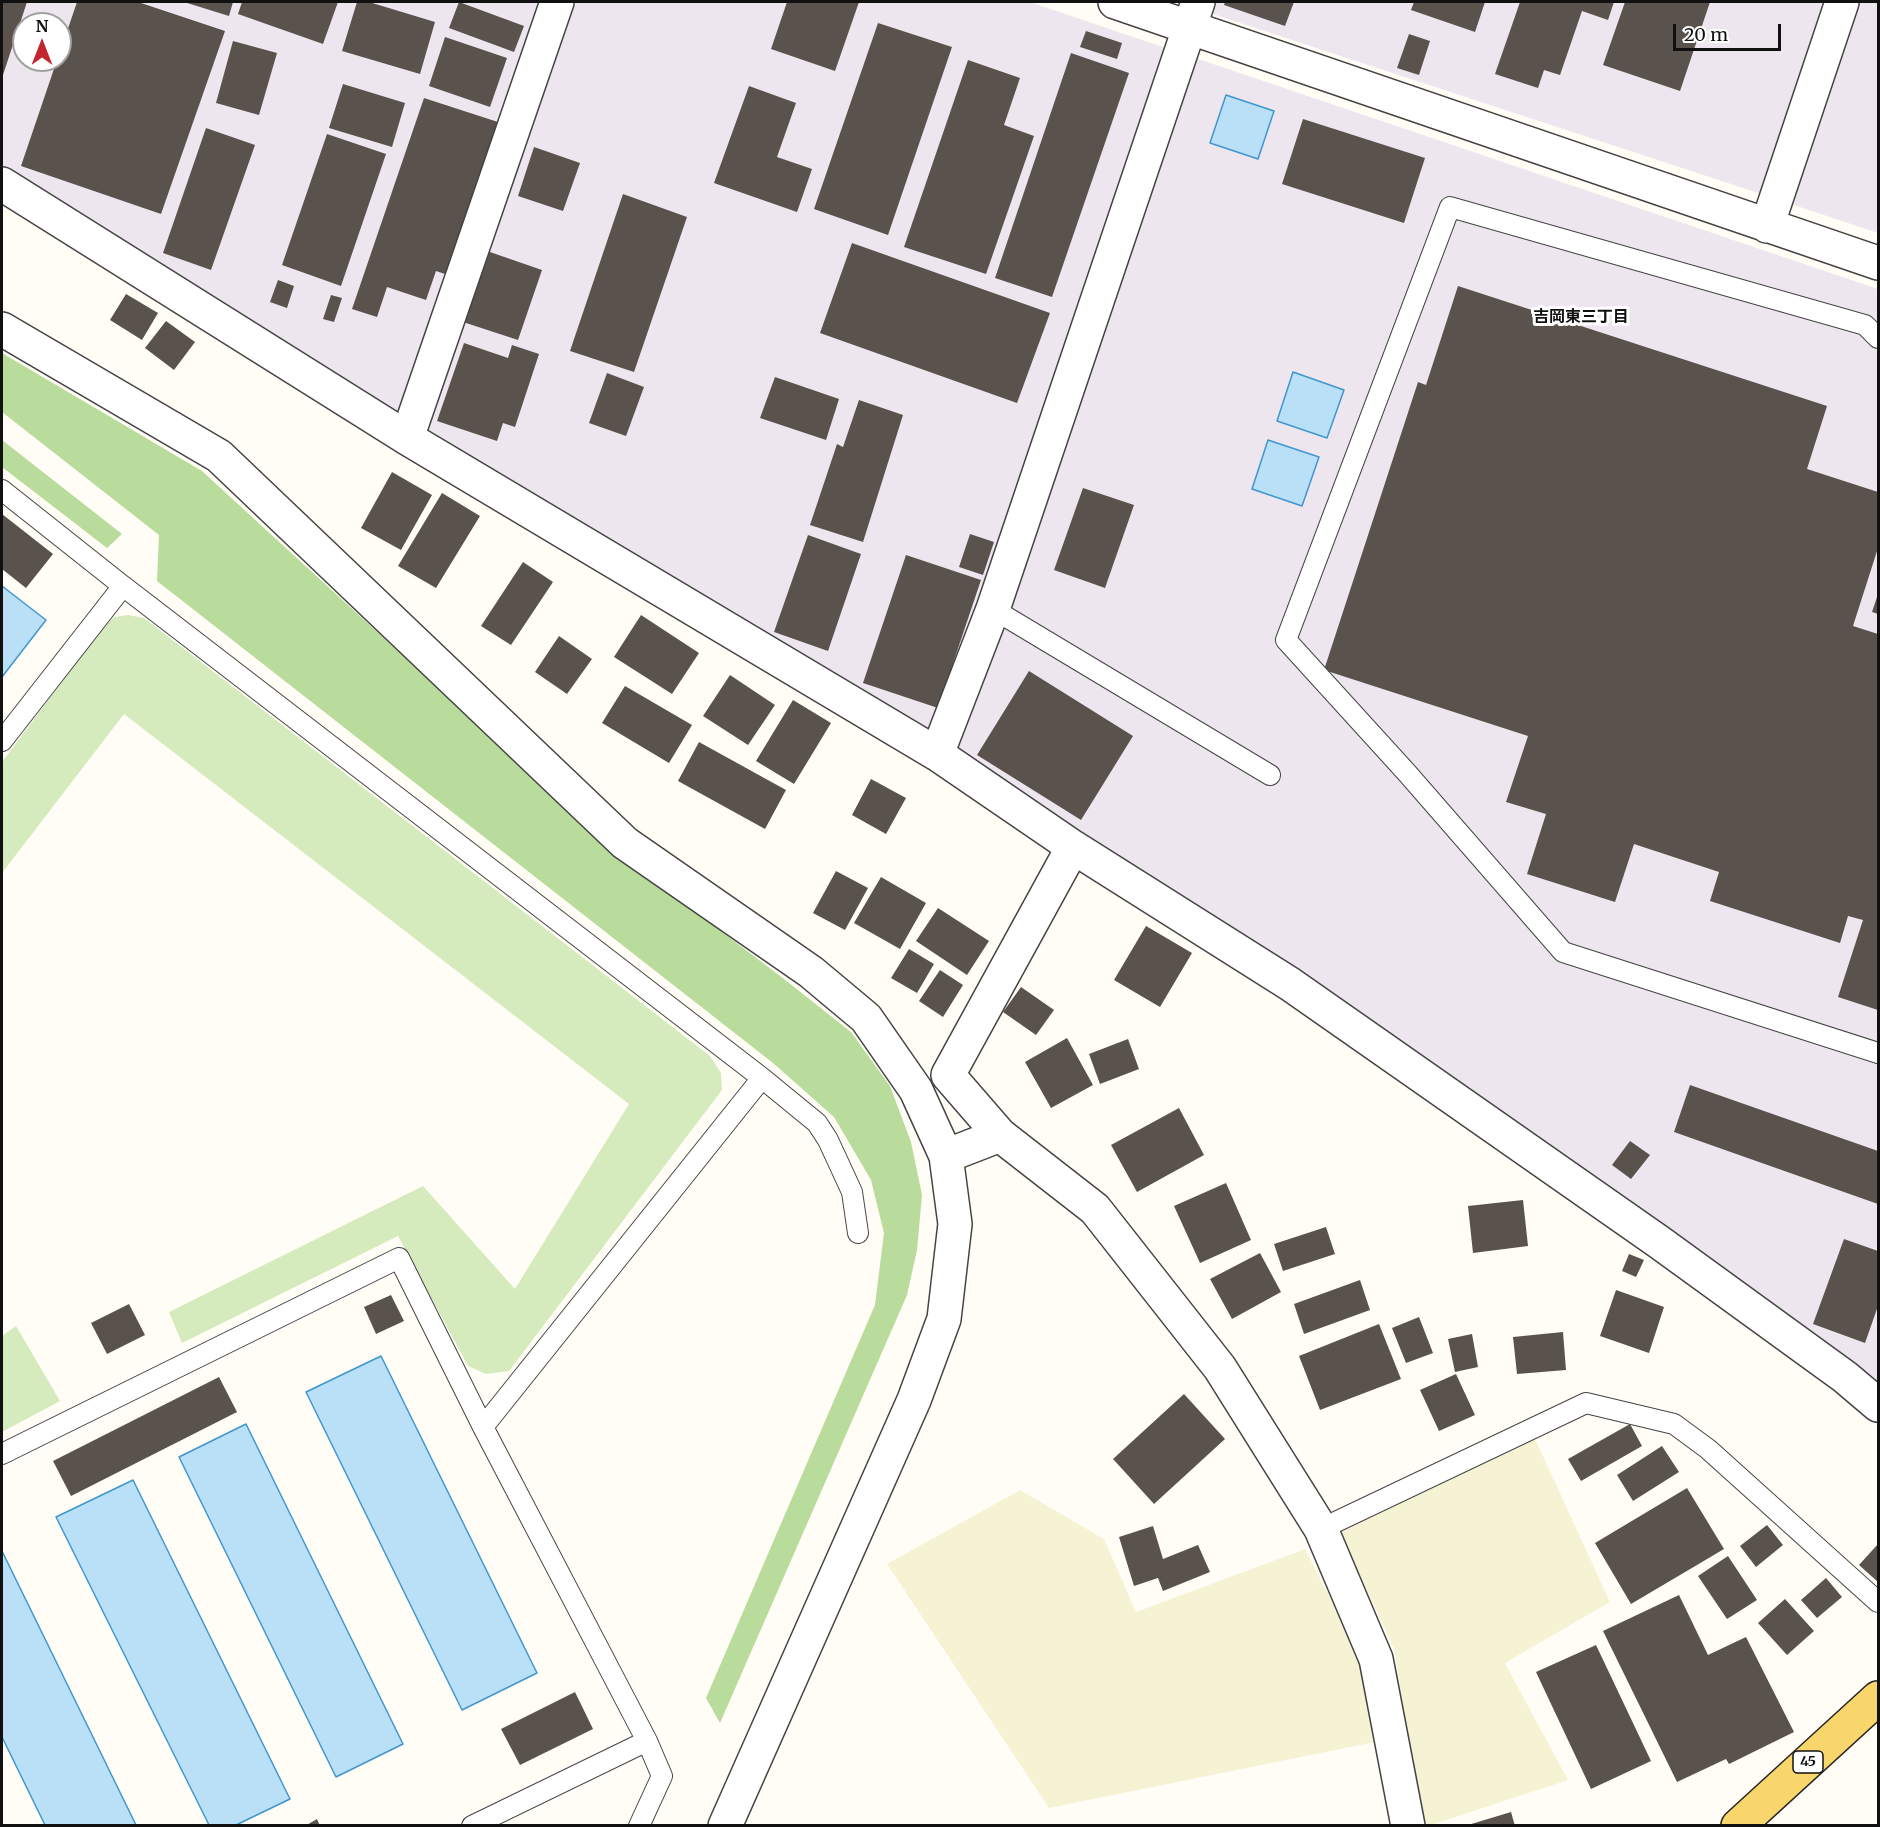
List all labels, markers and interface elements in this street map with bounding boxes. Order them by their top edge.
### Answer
north arrow [12,12,72,72]
scale bar [1676,12,1784,50]
text: N [36,16,48,36]
text: 20 m [1684,23,1728,46]
district label: 吉岡東三丁目 [1533,307,1629,327]
road number: 45 [1793,1751,1823,1773]

